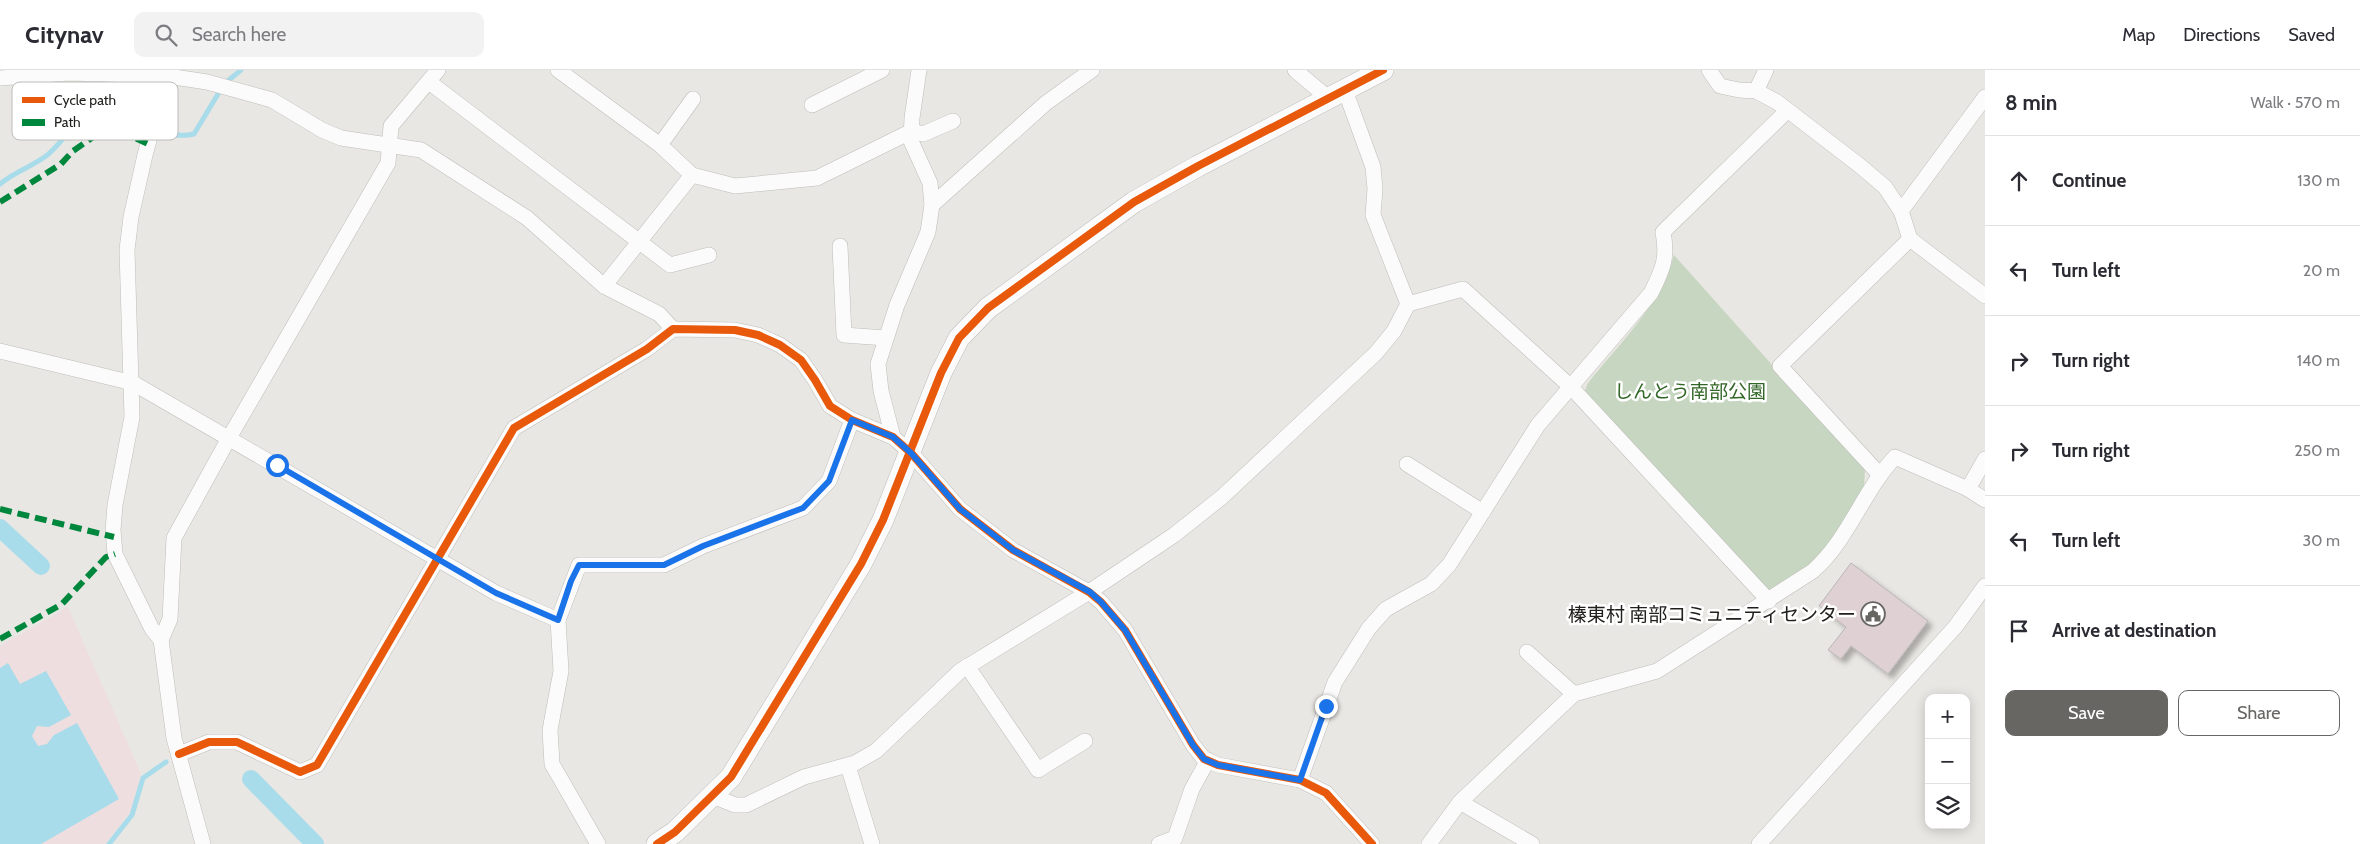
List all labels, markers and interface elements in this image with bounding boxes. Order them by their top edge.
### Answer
search box [134,12,484,57]
text: Citynav [25,20,104,49]
icon: search [152,21,180,49]
text: Search here [192,23,286,46]
text: Map [2122,24,2155,46]
text: Directions [2183,24,2260,46]
text: Saved [2288,24,2335,46]
legend [12,82,178,140]
text: 8 min [2005,90,2057,115]
text: Cycle path [54,91,116,109]
text: Walk · 570 m [2251,93,2340,112]
text: Path [54,113,81,131]
icon: ahead [2005,167,2033,195]
text: Continue [2052,169,2126,192]
text: 130 m [2297,171,2340,190]
icon: left [2005,257,2033,285]
text: Turn left [2052,259,2120,282]
text: 20 m [2303,261,2340,280]
icon: right [2005,347,2033,375]
text: Turn right [2052,349,2130,372]
text: 140 m [2297,351,2340,370]
park label: しんとう南部公園 [1614,380,1766,403]
icon: right [2005,437,2033,465]
text: Turn right [2052,439,2130,462]
text: 250 m [2294,441,2340,460]
route start [266,454,289,477]
icon: left [2005,527,2033,555]
text: Turn left [2052,529,2120,552]
text: 30 m [2303,531,2340,550]
public building icon: 榛東村 南部コミュニティセンター [1860,601,1886,627]
place label: 榛東村 南部コミュニティセンター [1568,603,1856,626]
icon: arrive [2005,617,2033,645]
text: Arrive at destination [2052,619,2216,642]
button: Save [2005,690,2168,736]
button: Share [2178,690,2340,736]
map controls [1925,694,1970,829]
button: + [1925,694,1970,739]
route end [1315,695,1338,718]
button: − [1925,739,1970,784]
button: layers [1925,784,1970,829]

